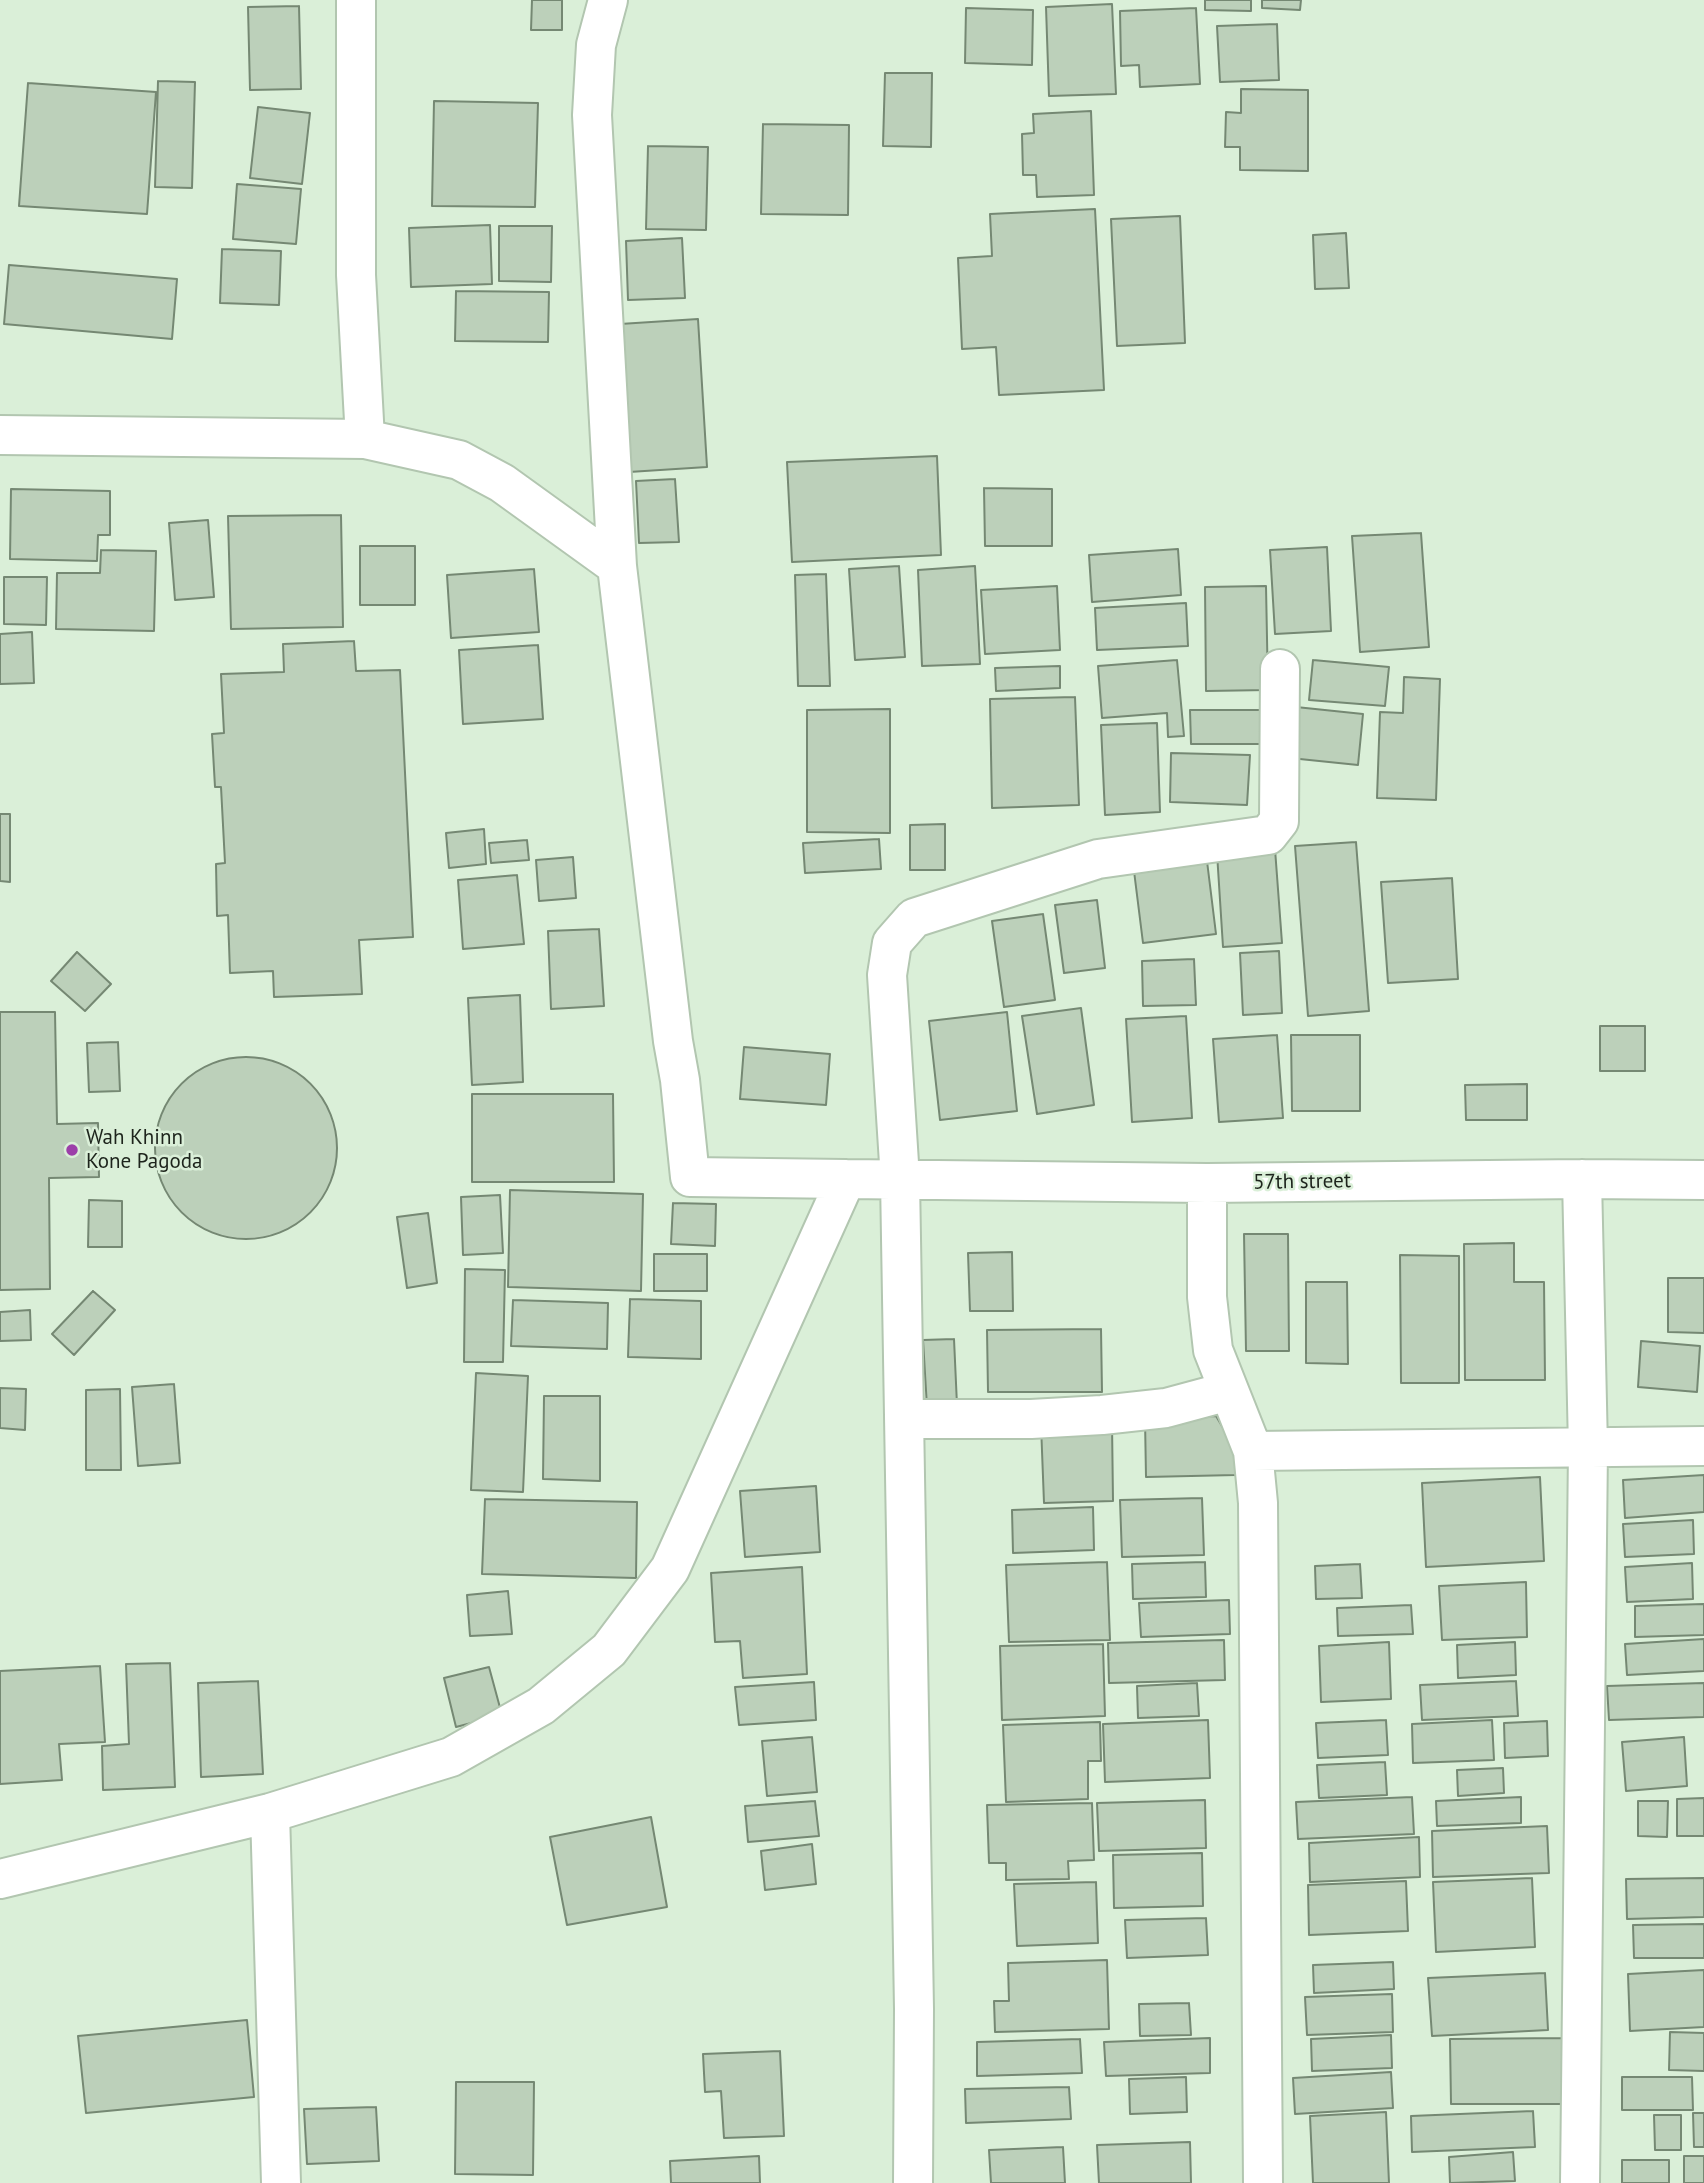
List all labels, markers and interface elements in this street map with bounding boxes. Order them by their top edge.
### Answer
place label: Wah Khinn Kone Pagoda [86,1125,202,1175]
marker: Wah Khinn Kone Pagoda [64,1142,80,1158]
street label: 57th street [1253,1169,1351,1195]

